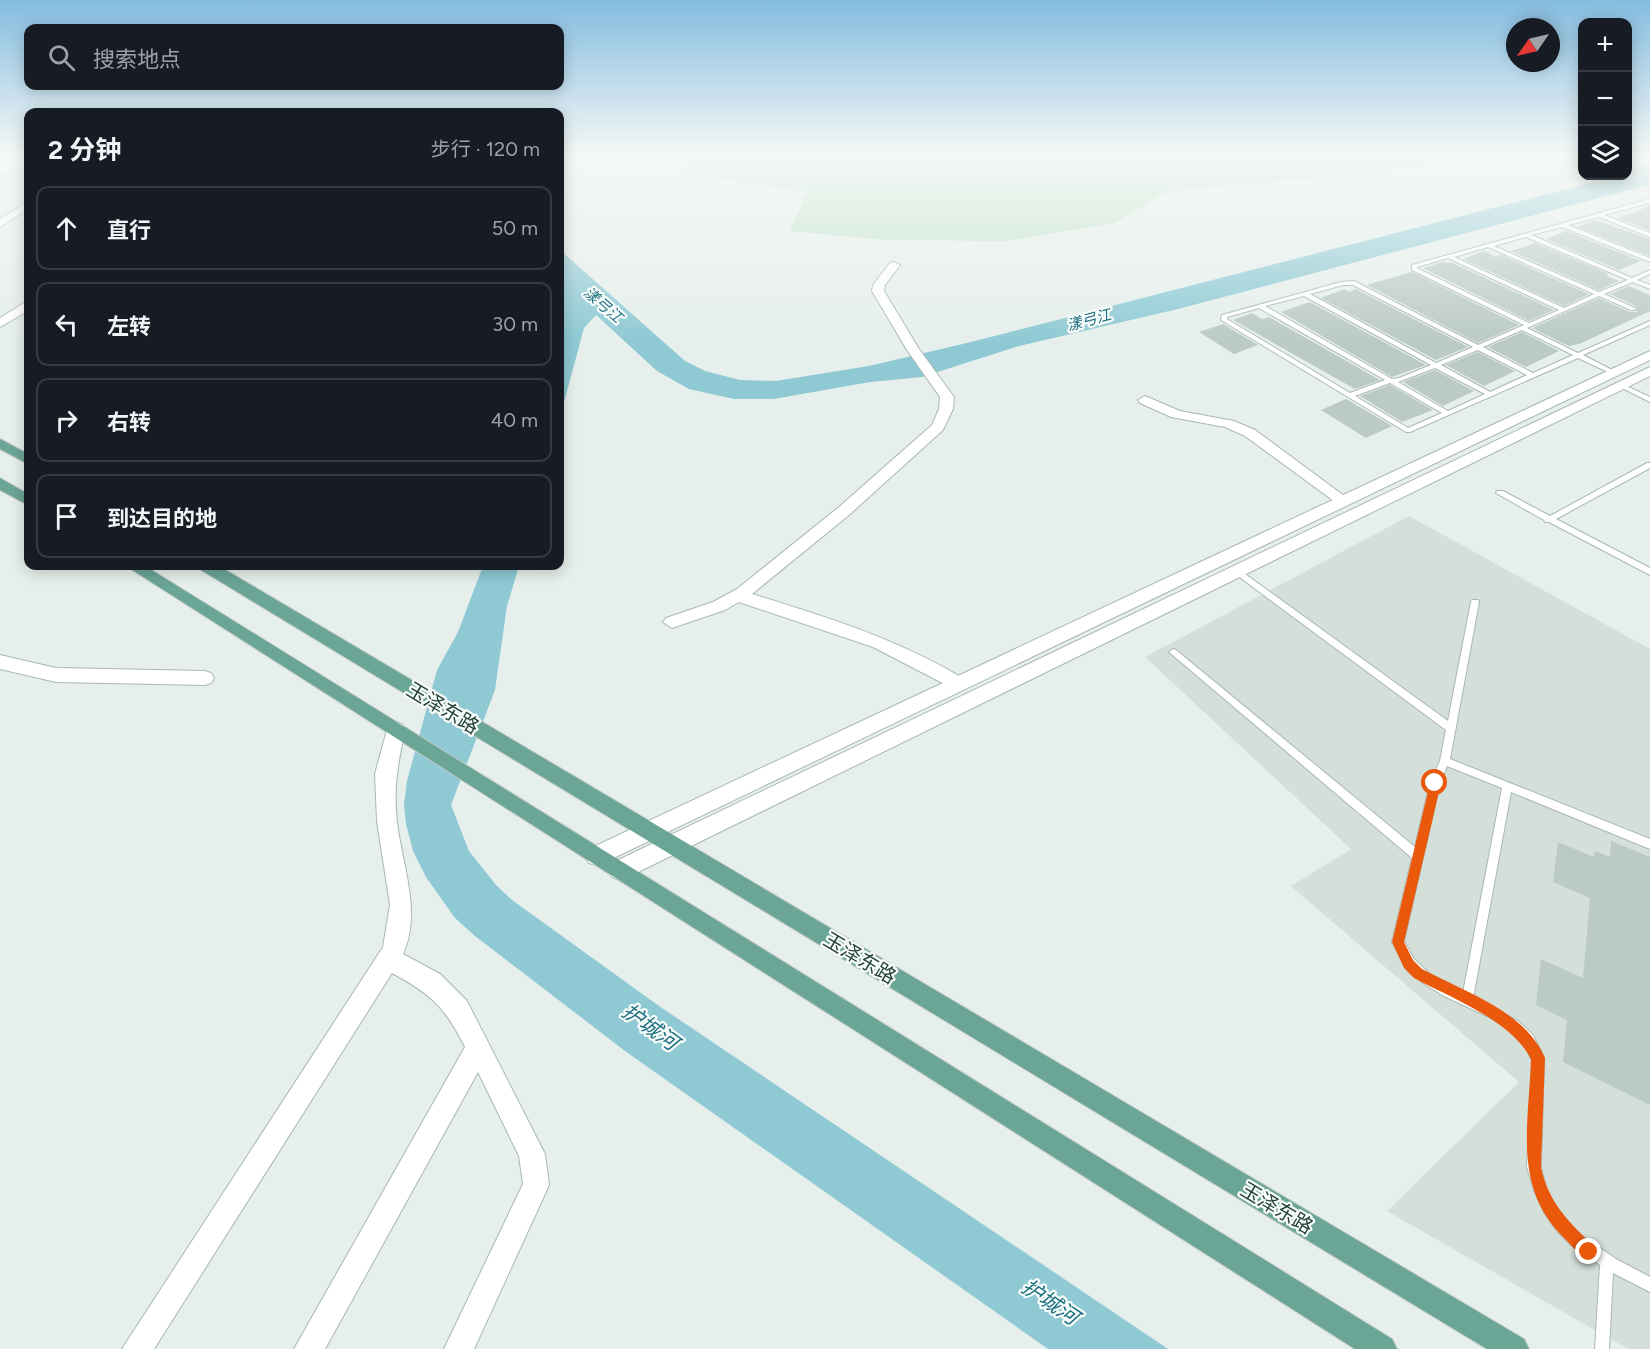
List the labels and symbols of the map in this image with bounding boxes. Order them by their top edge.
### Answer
north arrow [1506,18,1560,72]
water label: 漾弓江 [580,283,627,328]
water label: 漾弓江 [1065,305,1115,335]
street label: 玉泽东路 [403,677,483,739]
route start [1421,769,1447,795]
street label: 玉泽东路 [820,927,900,989]
water label: 护城河 [617,998,686,1058]
street label: 玉泽东路 [1237,1177,1317,1239]
route end [1575,1238,1601,1264]
water label: 护城河 [1017,1274,1087,1332]

